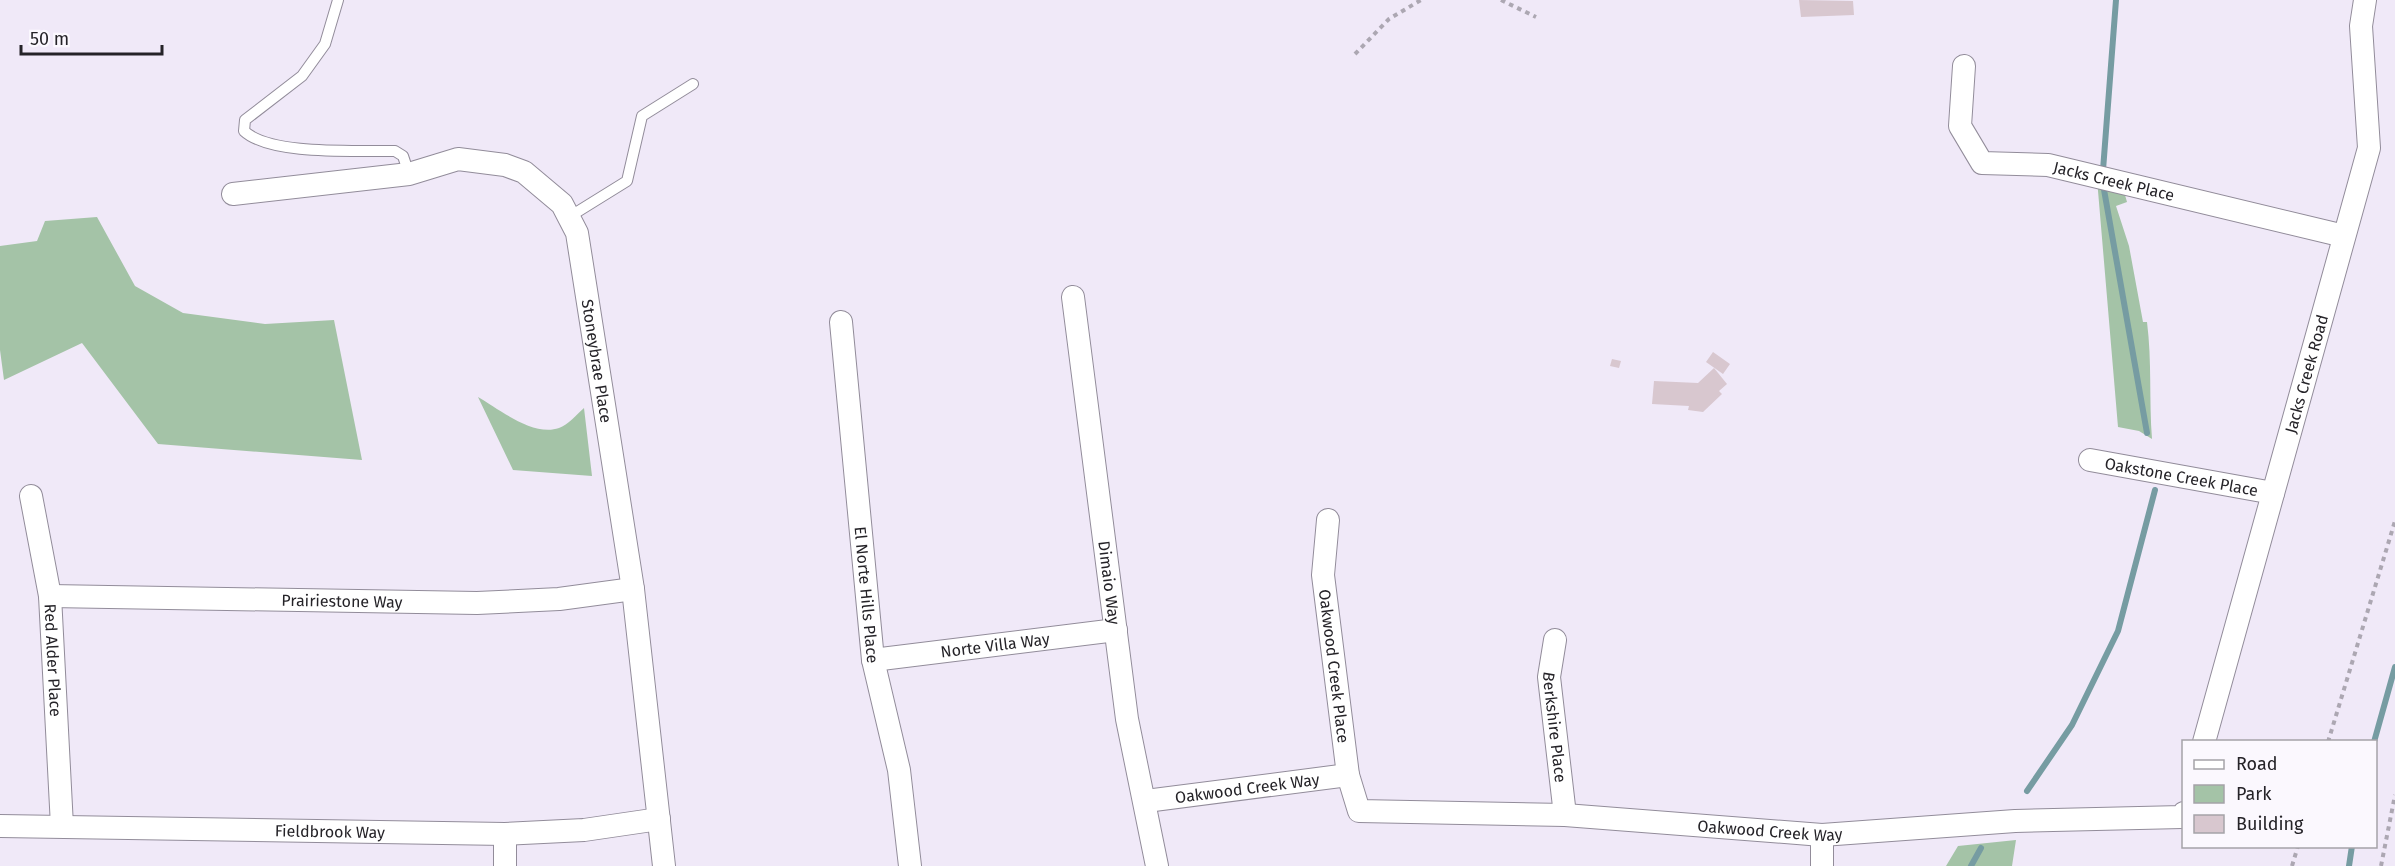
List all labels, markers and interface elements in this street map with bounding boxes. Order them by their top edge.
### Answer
scale bar [21,18,162,56]
text: 50 m [30,28,69,50]
street label: Jacks Creek Place [2051,158,2176,205]
street label: Stoneybrae Place [578,298,616,424]
street label: Jacks Creek Road [2281,313,2332,436]
street label: Oakstone Creek Place [2103,454,2260,500]
street label: El Norte Hills Place [850,525,882,664]
street label: Dimaio Way [1094,540,1124,626]
street label: Oakwood Creek Place [1315,588,1353,744]
street label: Prairiestone Way [281,591,403,612]
street label: Red Alder Place [40,603,65,717]
street label: Norte Villa Way [939,629,1051,662]
street label: Berkshire Place [1538,670,1570,784]
legend [2182,740,2377,848]
text: Road [2236,753,2278,775]
street label: Oakwood Creek Way [1174,770,1321,807]
text: Park [2236,783,2272,805]
text: Building [2236,813,2304,835]
street label: Oakwood Creek Way [1697,816,1843,845]
street label: Fieldbrook Way [275,821,385,842]

